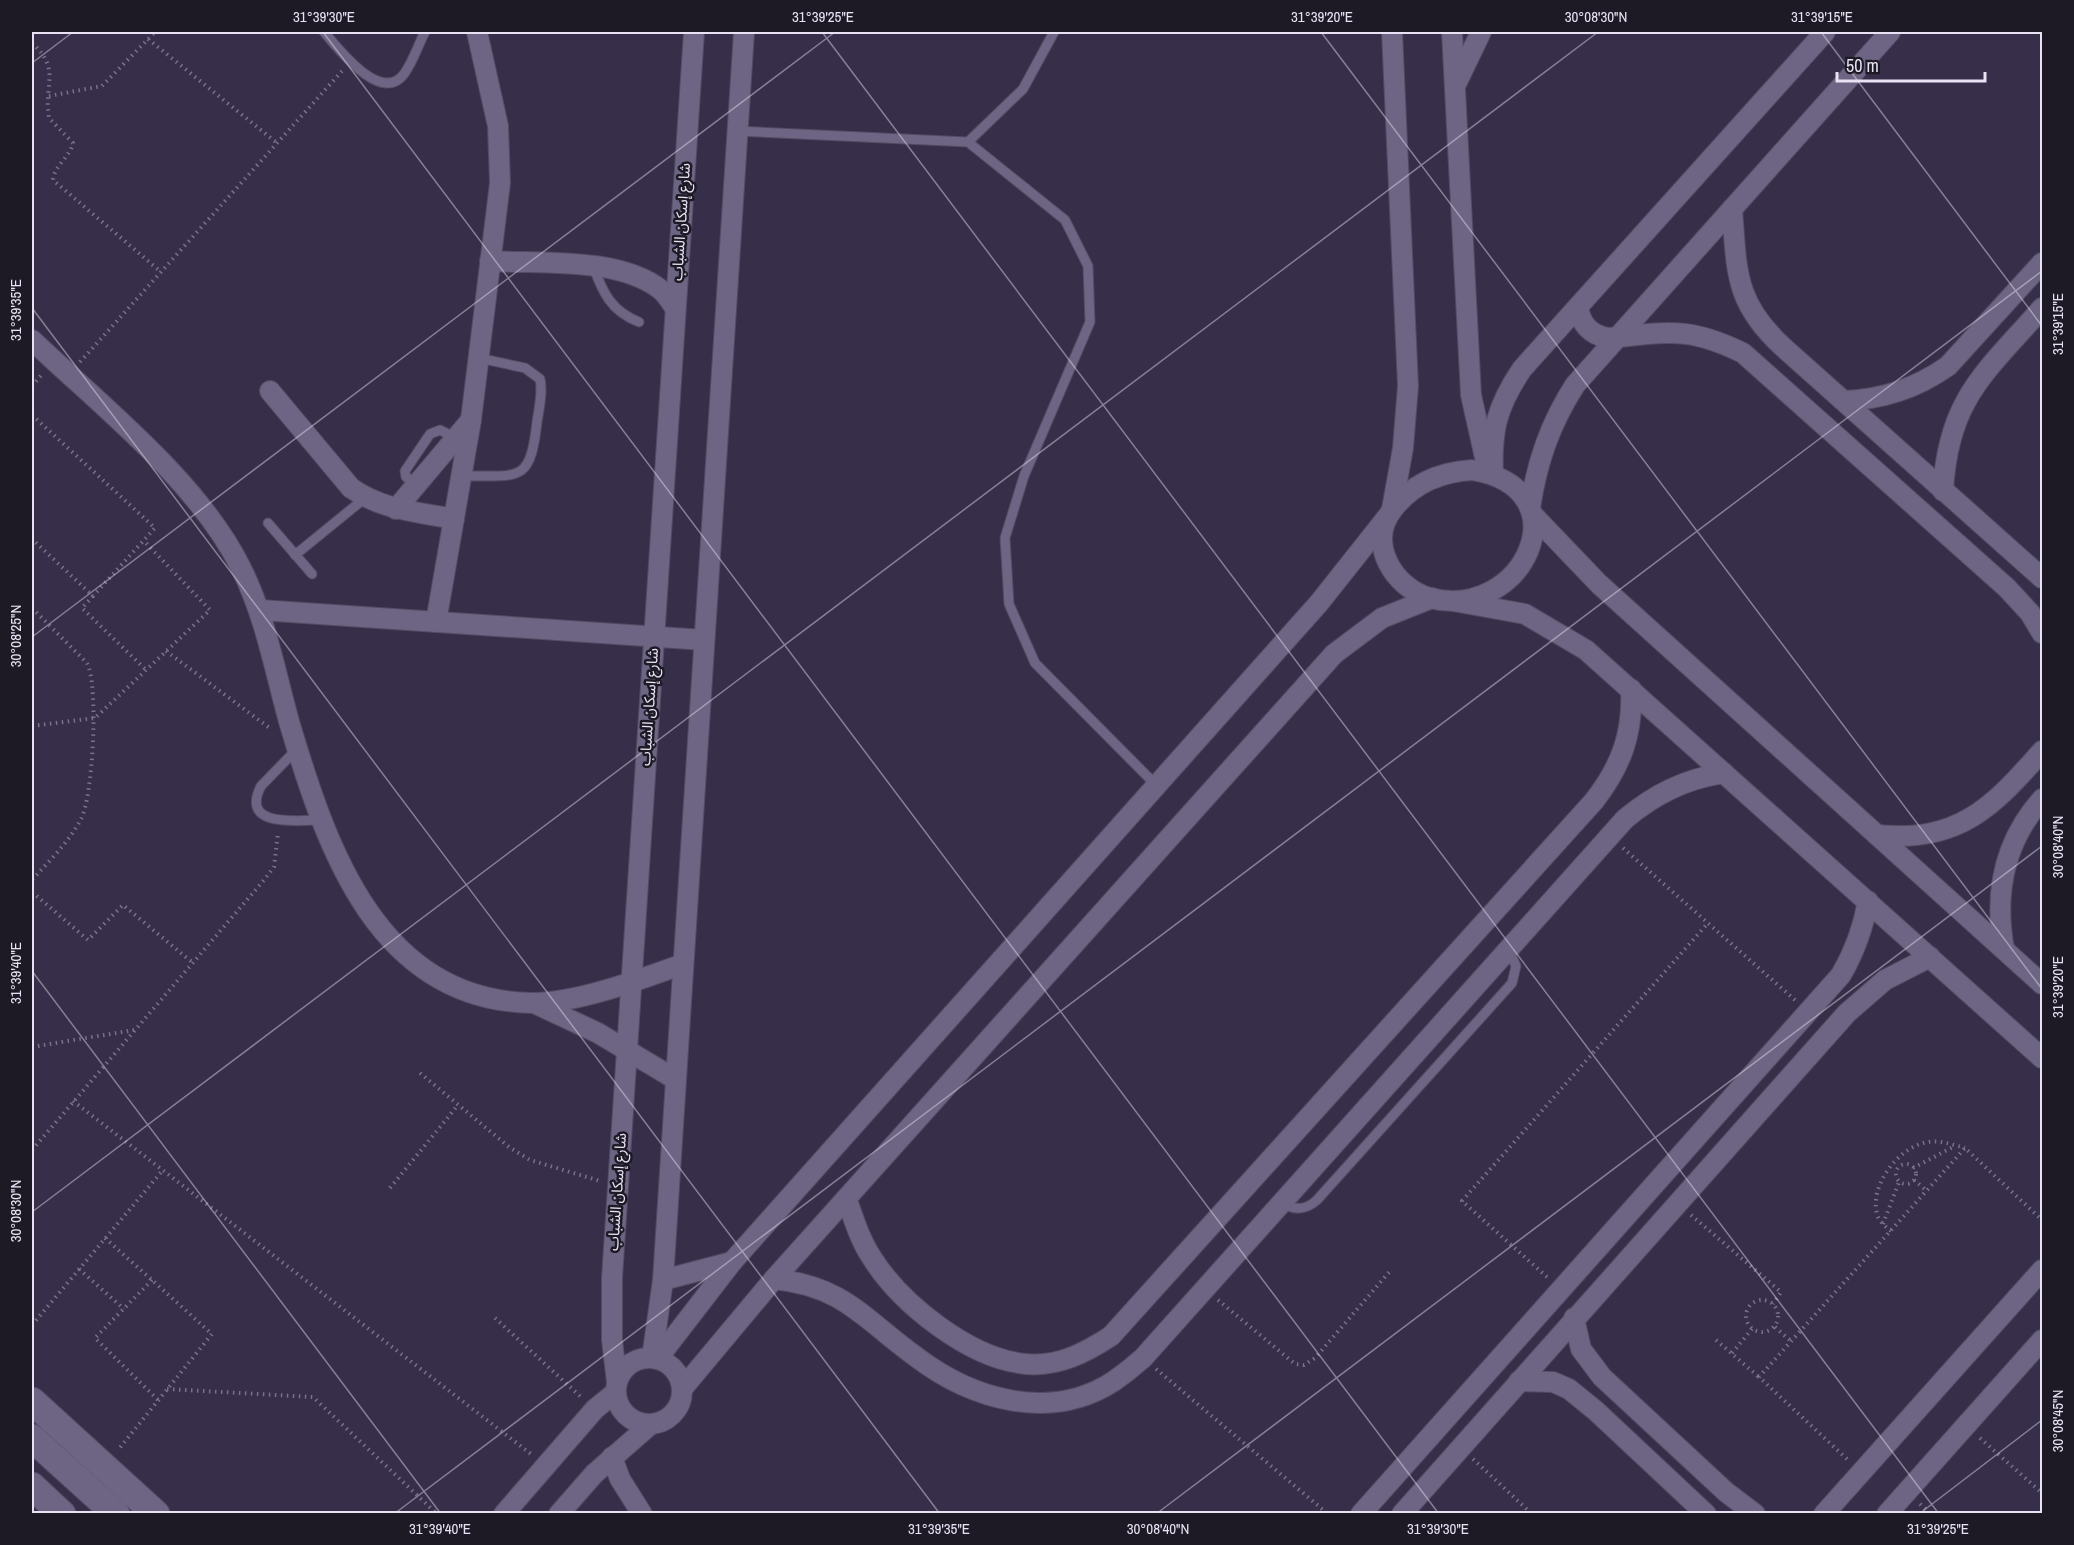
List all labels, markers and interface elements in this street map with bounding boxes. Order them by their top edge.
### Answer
text: 31°39'30"E [293,6,355,27]
text: 31°39'25"E [792,6,854,27]
text: 31°39'20"E [1291,6,1353,27]
text: 30°08'30"N [1565,6,1627,27]
text: 31°39'15"E [1791,6,1853,27]
scale bar [1837,45,1986,83]
text: 50 m [1846,53,1879,78]
street label: شارع إسكان الشباب [666,162,697,282]
text: 31°39'35"E [5,279,26,341]
text: 31°39'15"E [2047,293,2068,355]
text: 30°08'25"N [5,605,26,667]
street label: شارع إسكان الشباب [634,647,665,767]
text: 30°08'40"N [2047,816,2068,878]
text: 31°39'40"E [5,942,26,1004]
text: 31°39'20"E [2047,956,2068,1018]
street label: شارع إسكان الشباب [602,1132,633,1252]
text: 30°08'30"N [5,1180,26,1242]
text: 30°08'45"N [2047,1390,2068,1452]
text: 31°39'40"E [409,1518,471,1539]
text: 31°39'35"E [908,1518,970,1539]
text: 30°08'40"N [1127,1518,1189,1539]
text: 31°39'30"E [1407,1518,1469,1539]
text: 31°39'25"E [1907,1518,1969,1539]

